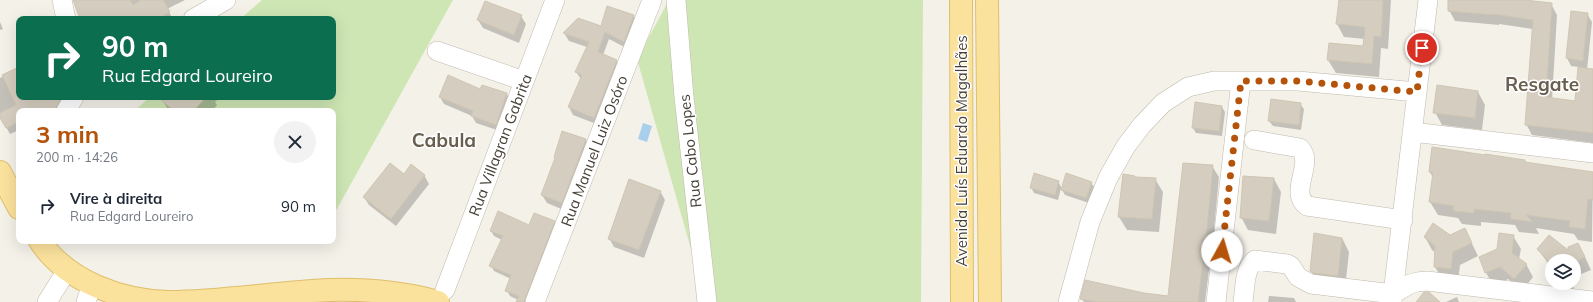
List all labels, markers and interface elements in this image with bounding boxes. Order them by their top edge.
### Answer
text: 90 m [102,29,168,64]
pin [1405,31,1439,65]
icon: right [36,32,88,84]
street label: Avenida Luís Eduardo Magalhães [952,35,971,267]
icon: arrive [1411,37,1433,59]
text: Rua Edgard Loureiro [102,64,273,87]
street label: Rua Villagran Gabrita [464,71,536,219]
district label: Resgate [1505,72,1579,96]
street label: Rua Manuel Luiz Osóro [556,73,632,229]
street label: Rua Cabo Lopes [675,93,705,209]
text: 3 min [36,119,99,149]
button: close [274,121,316,163]
district label: Cabula [412,128,476,152]
text: 200 m · 14:26 [36,149,118,165]
text: Vire à direita [70,189,162,208]
icon: right [36,195,58,217]
text: 90 m [281,197,316,216]
text: Rua Edgard Loureiro [70,208,193,224]
position arrow [1201,230,1243,272]
map controls [1545,254,1581,290]
button: layers [1545,254,1581,290]

